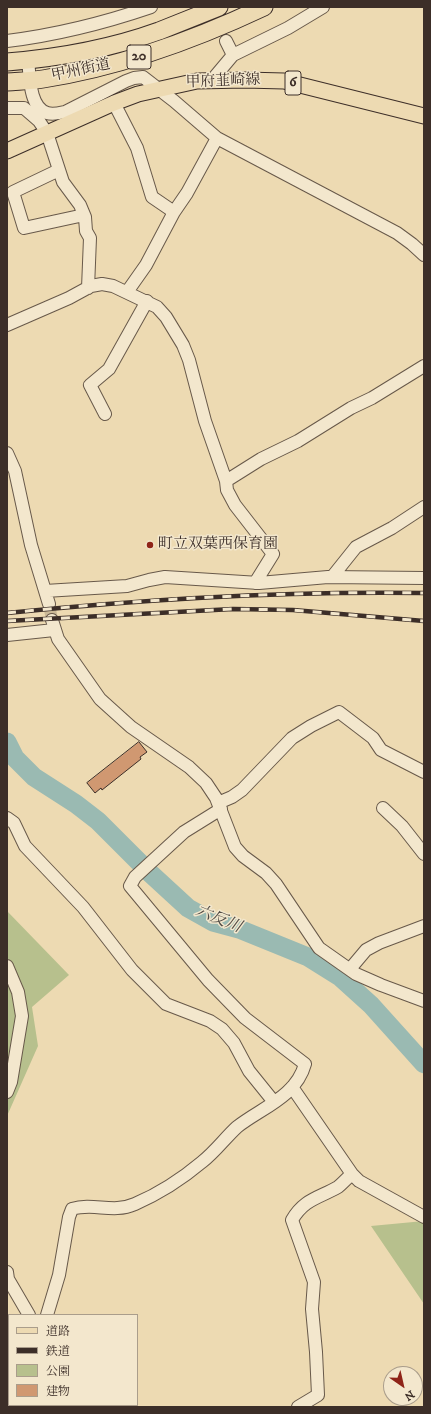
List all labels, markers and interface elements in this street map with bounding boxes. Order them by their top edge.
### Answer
road number: 20 [127,45,151,69]
street label: 甲州街道 [50,56,112,86]
road number: 6 [285,71,301,95]
street label: 甲府韮崎線 [185,72,261,92]
place label: 町立双葉西保育園 [158,536,278,554]
marker: 町立双葉西保育園 [145,540,155,550]
water label: 六反川 [192,902,244,938]
legend [8,1314,138,1406]
text: 道路 [46,1324,70,1339]
text: 鉄道 [46,1344,70,1359]
text: 公園 [46,1364,70,1379]
north arrow [383,1366,423,1406]
text: 建物 [46,1384,70,1399]
text: N [401,1387,417,1403]

